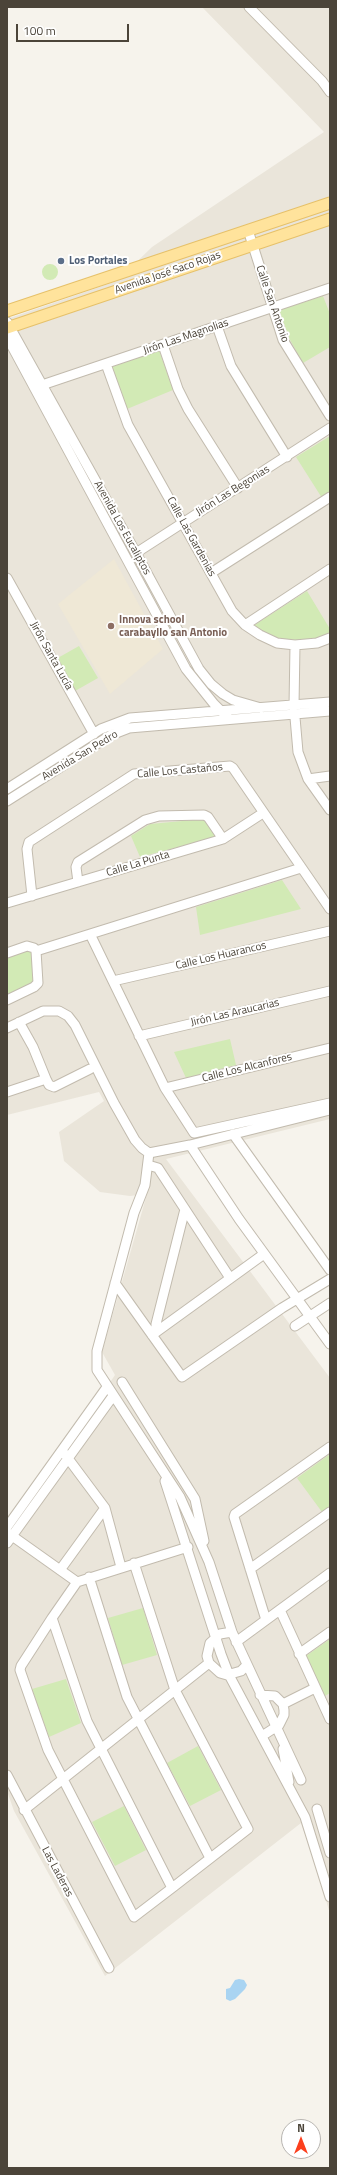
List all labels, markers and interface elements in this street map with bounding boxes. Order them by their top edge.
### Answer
scale bar [18,16,131,42]
text: 100 m [23,21,56,40]
street label: Avenida José Saco Rojas [113,249,223,297]
place label: Los Portales [69,254,127,268]
marker: Los Portales [56,256,66,266]
street label: Calle San Antonio [253,264,291,344]
street label: Jirón Las Magnolias [142,316,230,358]
street label: Jirón Las Begonias [194,463,272,519]
street label: Avenida Los Eucaliptos [91,479,153,577]
street label: Calle Las Gardenias [164,495,218,579]
place label: Innova school carabayllo san Antonio [119,613,227,639]
street label: Jirón Santa Lucía [27,619,75,693]
marker: Innova school carabayllo san Antonio [106,621,116,631]
street label: Avenida San Pedro [40,728,120,784]
street label: Calle Los Castaños [137,761,223,781]
street label: Calle La Punta [105,848,171,880]
street label: Calle Los Huarancos [174,939,268,973]
street label: Jirón Las Araucarias [189,996,281,1030]
street label: Calle Los Alcanfores [201,1050,293,1086]
street label: Las Laderas [38,1845,76,1899]
north arrow [281,2119,321,2159]
text: N [297,2120,305,2136]

